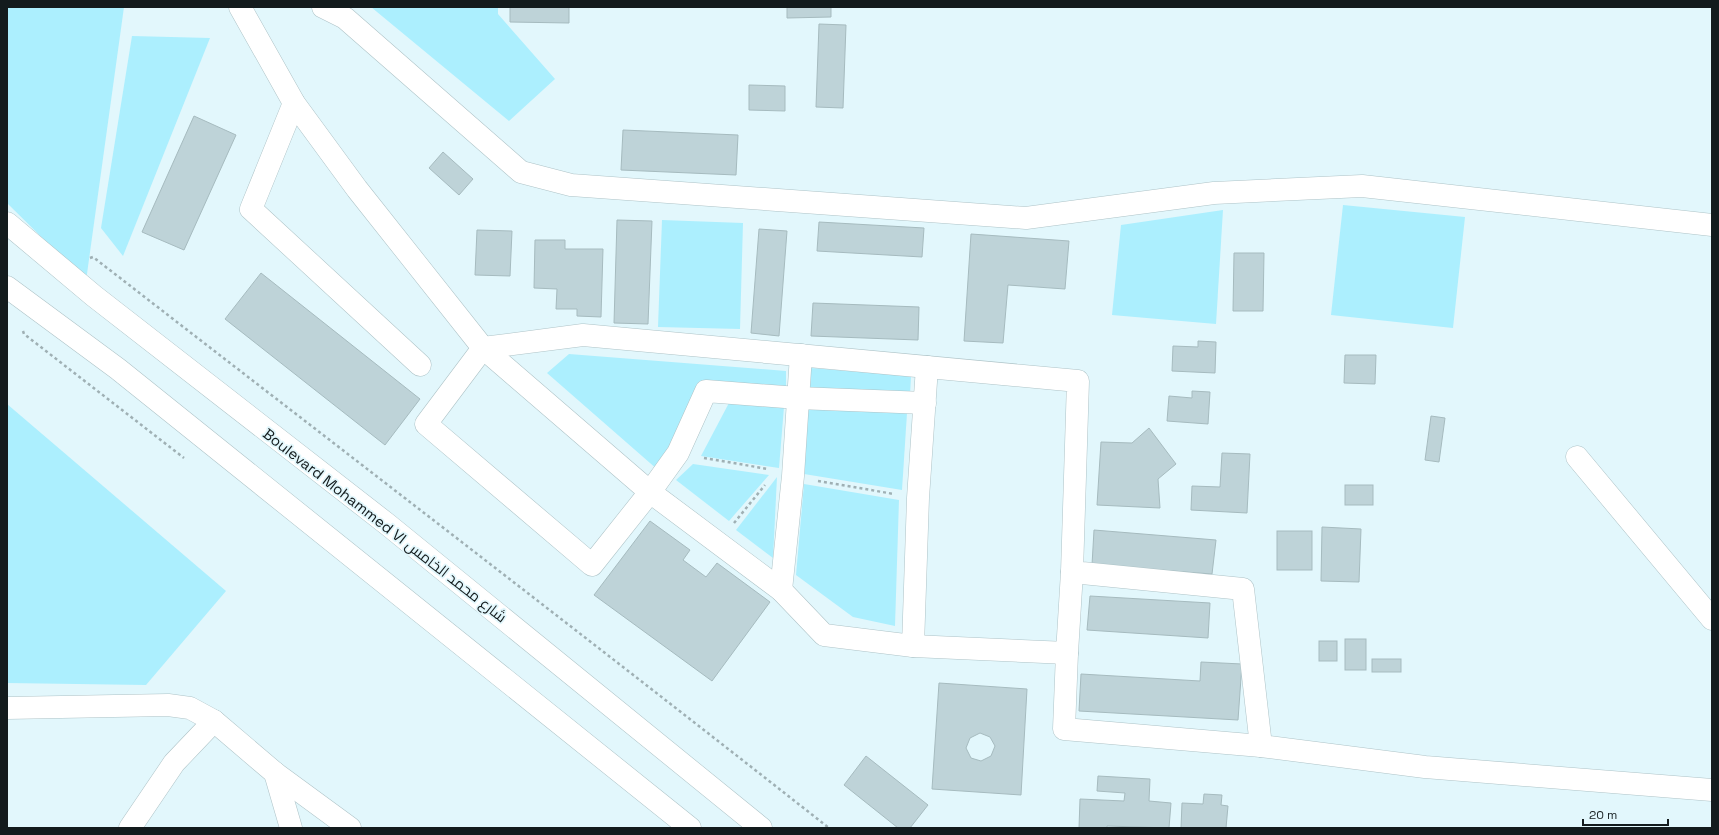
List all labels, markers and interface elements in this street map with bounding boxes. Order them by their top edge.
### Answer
street label: Boulevard Mohammed VI شارع محمد الخامس [258,424,511,628]
scale bar [1583,801,1668,827]
text: 20 m [1589,807,1617,823]

